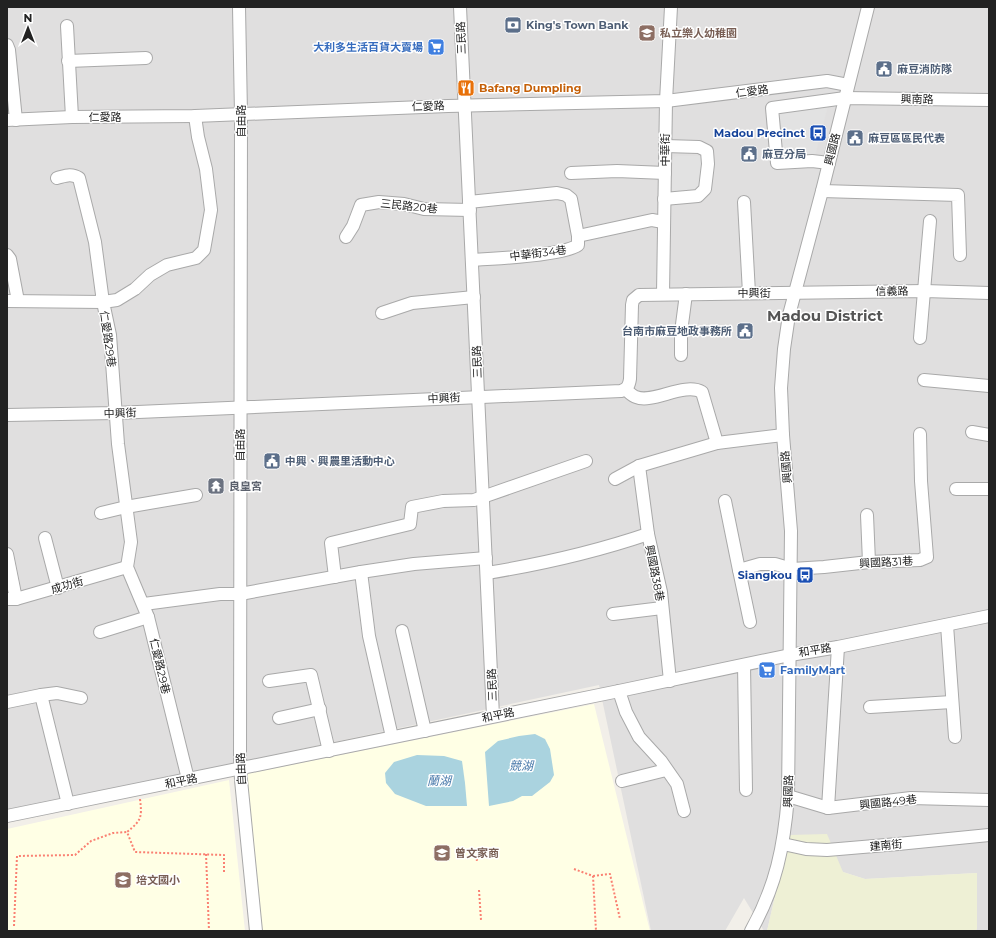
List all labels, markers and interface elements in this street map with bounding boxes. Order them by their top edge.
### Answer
north arrow [8,8,48,48]
text: N [24,11,32,25]
bank icon: King's Town Bank [503,15,523,35]
place label: King's Town Bank [526,18,629,32]
street label: 三民路 [453,21,469,55]
school or university icon: 私立樂人幼稚園 [637,23,657,43]
place label: 私立樂人幼稚園 [659,26,737,40]
supermarket icon: 大利多生活百貨大賣場 [426,37,446,57]
place label: 大利多生活百貨大賣場 [313,40,423,54]
public building icon: 麻豆消防隊 [874,59,894,79]
place label: 麻豆消防隊 [897,62,952,76]
restaurant icon: Bafang Dumpling [456,78,476,98]
place label: Bafang Dumpling [479,81,581,95]
street label: 仁愛路 [735,82,769,100]
street label: 興南路 [900,92,934,106]
street label: 仁愛路 [411,98,445,114]
street label: 自由路 [234,105,248,138]
street label: 仁愛路 [89,110,122,124]
bus stop icon: Madou Precinct [808,123,828,143]
place label: Madou Precinct [714,126,805,140]
public building icon: 麻豆區區民代表 [845,128,865,148]
street label: 興國路 [821,131,843,167]
place label: 麻豆區區民代表 [868,131,945,145]
street label: 中華街 [658,134,672,167]
public building icon: 麻豆分局 [739,144,759,164]
place label: 麻豆分局 [762,147,806,161]
street label: 三民路20巷 [380,196,438,216]
street label: 中華街34巷 [509,243,567,263]
street label: 信義路 [875,284,909,298]
street label: 中興街 [738,286,771,300]
district label: Madou District [767,306,884,325]
street label: 仁愛路29巷 [97,310,119,368]
public building icon: 台南市麻豆地政事務所 [735,321,755,341]
place label: 台南市麻豆地政事務所 [622,324,732,338]
street label: 三民路 [469,345,485,379]
street label: 中興街 [427,390,461,406]
street label: 中興街 [103,405,137,421]
street label: 自由路 [233,429,247,462]
street label: 興國路 [778,450,794,484]
public building icon: 中興、興農里活動中心 [262,451,282,471]
place label: 中興、興農里活動中心 [285,454,395,468]
temple icon: 良皇宮 [206,476,226,496]
place label: 良皇宮 [229,479,262,493]
street label: 興國路38巷 [643,544,667,602]
street label: 興國路31巷 [859,554,913,570]
bus stop icon: Siangkou [795,565,815,585]
place label: Siangkou [738,568,792,582]
street label: 成功街 [49,574,85,596]
street label: 仁愛路29巷 [147,637,173,695]
street label: 和平路 [798,641,832,659]
supermarket icon: FamilyMart [757,660,777,680]
place label: FamilyMart [780,663,846,677]
street label: 三民路 [484,668,500,702]
street label: 和平路 [480,705,516,725]
street label: 自由路 [233,752,249,786]
water label: 競湖 [509,758,535,773]
street label: 和平路 [163,771,199,791]
water label: 蘭湖 [427,773,453,788]
street label: 興國路 [780,774,796,808]
street label: 興國路49巷 [858,792,918,812]
street label: 建南街 [869,837,903,853]
school or university icon: 曾文家商 [432,843,452,863]
place label: 曾文家商 [455,846,499,860]
school or university icon: 培文國小 [113,870,133,890]
place label: 培文國小 [136,873,180,887]

